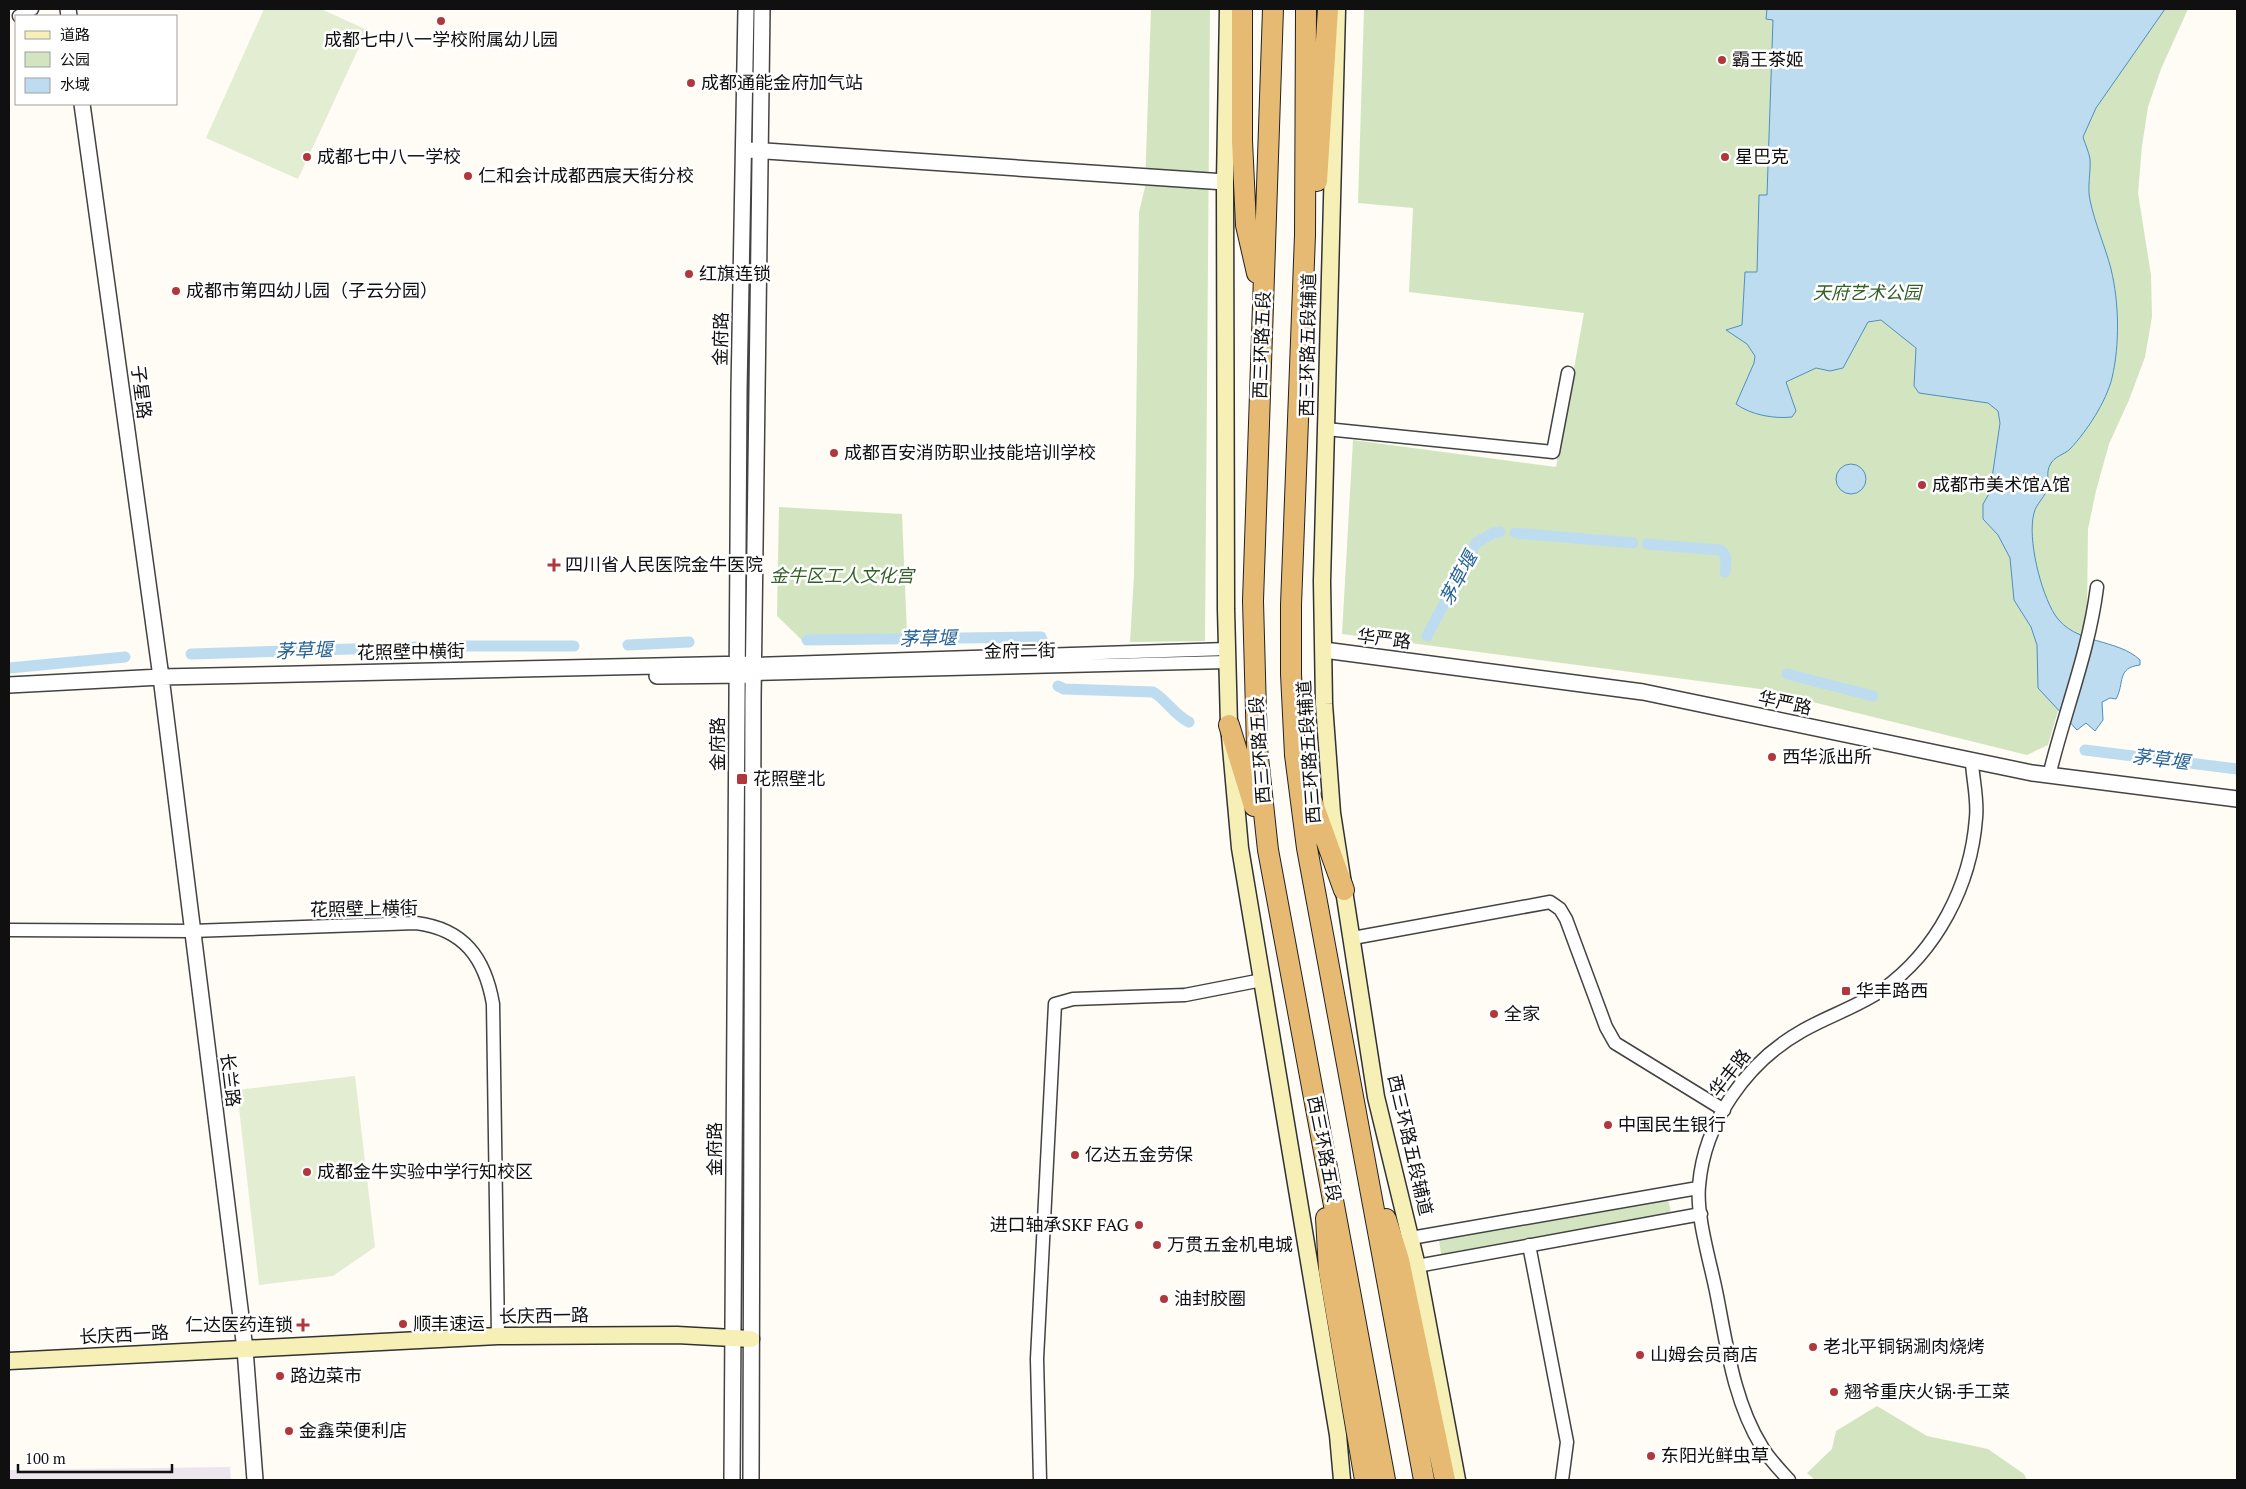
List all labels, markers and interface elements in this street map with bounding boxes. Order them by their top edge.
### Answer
legend [15,15,178,105]
marker: 成都七中八一学校附属幼儿园 [435,15,447,27]
text: 道路 [60,24,90,44]
place label: 成都七中八一学校附属幼儿园 [324,27,558,51]
place label: 霸王茶姬 [1732,47,1804,71]
text: 公园 [60,49,90,69]
marker: 霸王茶姬 [1716,54,1728,66]
place label: 成都通能金府加气站 [701,70,863,94]
text: 水域 [60,74,90,94]
marker: 成都通能金府加气站 [685,77,697,89]
place label: 成都七中八一学校 [317,144,461,168]
place label: 星巴克 [1735,144,1789,168]
marker: 成都七中八一学校 [301,151,313,163]
marker: 星巴克 [1719,151,1731,163]
place label: 仁和会计成都西宸天街分校 [478,163,694,187]
marker: 仁和会计成都西宸天街分校 [462,170,474,182]
place label: 红旗连锁 [699,261,771,285]
marker: 红旗连锁 [683,268,695,280]
street label: 西三环路五段辅道 [1294,273,1320,417]
place label: 成都市第四幼儿园（子云分园） [186,278,438,302]
park label: 天府艺术公园 [1813,280,1924,304]
marker: 成都市第四幼儿园（子云分园） [170,285,182,297]
street label: 西三环路五段 [1247,291,1275,399]
street label: 金府路 [708,312,732,366]
street label: 子星路 [127,364,157,420]
place label: 成都百安消防职业技能培训学校 [844,440,1096,464]
marker: 成都百安消防职业技能培训学校 [828,447,840,459]
place label: 成都市美术馆A馆 [1932,472,2070,496]
marker: 成都市美术馆A馆 [1916,479,1928,491]
water label: 茅草堰 [1433,544,1483,609]
place label: 四川省人民医院金牛医院 [565,552,763,576]
marker: 四川省人民医院金牛医院 [547,558,561,572]
park label: 金牛区工人文化宫 [770,563,916,587]
street label: 华严路 [1356,623,1412,653]
water label: 茅草堰 [899,624,960,650]
water label: 茅草堰 [275,636,336,663]
street label: 金府二街 [984,637,1056,663]
street label: 花照壁中横街 [357,638,465,664]
street label: 西三环路五段辅道 [1291,679,1325,825]
street label: 华严路 [1756,685,1814,719]
street label: 西三环路五段 [1243,695,1275,805]
street label: 金府路 [705,717,729,771]
water label: 茅草堰 [2131,743,2194,775]
place label: 西华派出所 [1782,744,1872,768]
marker: 西华派出所 [1766,751,1778,763]
place label: 花照壁北 [753,766,825,790]
marker: 花照壁北 [735,772,749,786]
street label: 花照壁上横街 [310,895,418,921]
place label: 华丰路西 [1856,978,1928,1002]
marker: 华丰路西 [1840,985,1852,997]
place label: 全家 [1504,1001,1540,1025]
marker: 全家 [1488,1008,1500,1020]
street label: 华丰路 [1703,1044,1755,1101]
street label: 长兰路 [216,1052,246,1108]
street label: 西三环路五段辅道 [1383,1072,1439,1218]
street label: 西三环路五段 [1303,1094,1347,1204]
place label: 中国民生银行 [1618,1112,1726,1136]
marker: 中国民生银行 [1602,1119,1614,1131]
street label: 金府路 [702,1122,726,1176]
place label: 亿达五金劳保 [1085,1142,1193,1166]
marker: 亿达五金劳保 [1069,1149,1081,1161]
place label: 成都金牛实验中学行知校区 [317,1159,533,1183]
marker: 成都金牛实验中学行知校区 [301,1166,313,1178]
place label: 进口轴承SKF FAG [989,1212,1130,1236]
marker: 进口轴承SKF FAG [1133,1219,1145,1231]
place label: 万贯五金机电城 [1167,1232,1293,1256]
marker: 万贯五金机电城 [1151,1239,1163,1251]
place label: 油封胶圈 [1174,1286,1246,1310]
marker: 油封胶圈 [1158,1293,1170,1305]
street label: 长庆西一路 [499,1302,589,1328]
place label: 顺丰速运 [413,1311,485,1335]
place label: 仁达医药连锁 [185,1312,293,1336]
marker: 顺丰速运 [397,1318,409,1330]
marker: 仁达医药连锁 [297,1319,309,1331]
street label: 长庆西一路 [78,1320,170,1348]
place label: 老北平铜锅涮肉烧烤 [1823,1334,1985,1358]
marker: 老北平铜锅涮肉烧烤 [1807,1341,1819,1353]
place label: 山姆会员商店 [1650,1342,1758,1366]
marker: 山姆会员商店 [1634,1349,1646,1361]
place label: 路边菜市 [290,1363,362,1387]
marker: 路边菜市 [274,1370,286,1382]
place label: 翘爷重庆火锅·手工菜 [1844,1379,2010,1403]
marker: 翘爷重庆火锅·手工菜 [1828,1386,1840,1398]
place label: 金鑫荣便利店 [299,1418,407,1442]
marker: 金鑫荣便利店 [283,1425,295,1437]
scale bar [18,1442,171,1474]
place label: 东阳光鲜虫草 [1661,1443,1769,1467]
text: 100 m [25,1448,66,1468]
marker: 东阳光鲜虫草 [1645,1450,1657,1462]

